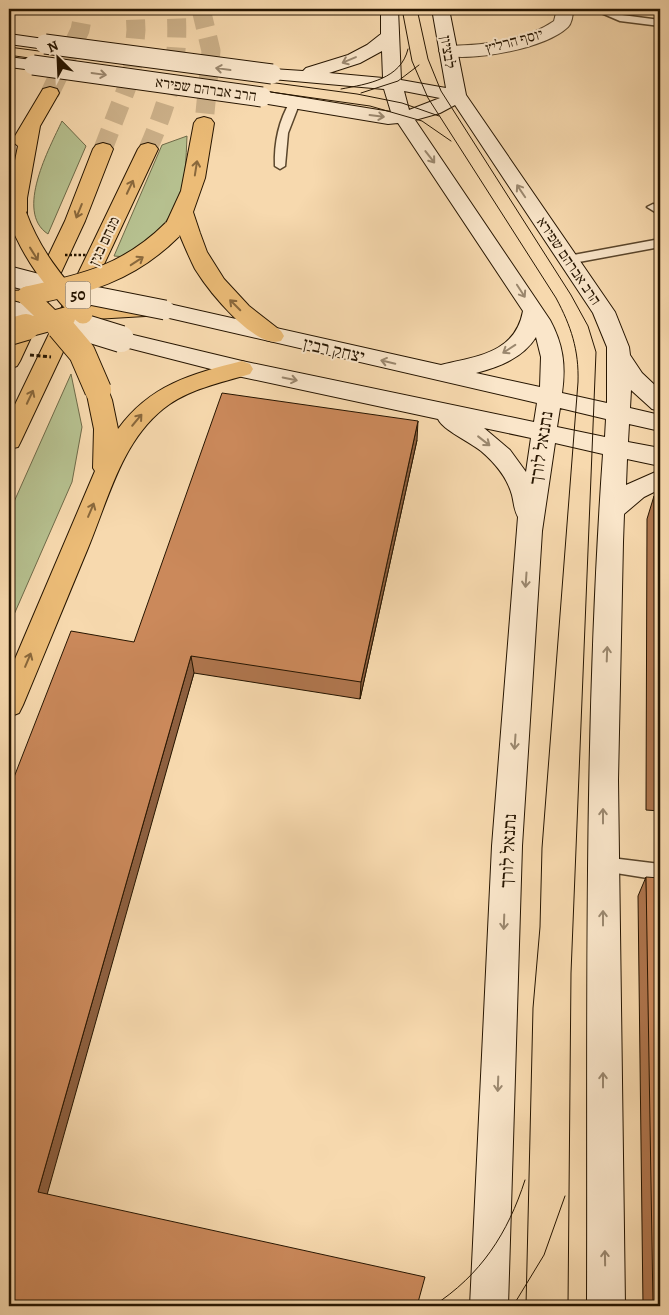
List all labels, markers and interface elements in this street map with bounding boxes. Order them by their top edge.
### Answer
street label: יוסף הרליץ [483,24,545,58]
north arrow [32,32,82,82]
street label: לבציון [436,34,460,70]
text: N [44,36,61,57]
one-way arrow [342,56,357,66]
one-way arrow [215,63,231,73]
one-way arrow [90,69,106,79]
street label: הרב אברהם שפירא [154,72,258,106]
one-way arrow [369,111,385,121]
one-way arrow [424,150,435,163]
one-way arrow [191,161,201,177]
one-way arrow [125,180,135,195]
one-way arrow [516,184,526,198]
one-way arrow [74,203,83,218]
street label: מנחם בגין [84,213,124,269]
street label: הרב אברהם שפירא [532,213,606,309]
one-way arrow [29,247,39,261]
one-way arrow [130,255,144,265]
road number: 50 [66,282,90,308]
one-way arrow [516,284,526,298]
one-way arrow [229,299,241,311]
street label: יצחק רבין [301,331,367,369]
one-way arrow [503,345,517,355]
one-way arrow [381,357,397,366]
one-way arrow [281,375,297,384]
one-way arrow [25,390,35,405]
street label: נתנאל לורך [523,409,559,487]
one-way arrow [132,414,143,427]
one-way arrow [477,435,490,446]
one-way arrow [86,503,96,518]
one-way arrow [521,572,531,588]
one-way arrow [602,646,612,662]
one-way arrow [23,653,33,668]
one-way arrow [510,734,519,750]
one-way arrow [598,808,608,824]
street label: נתנאל לורך [494,813,522,889]
one-way arrow [598,910,608,926]
one-way arrow [500,913,509,929]
one-way arrow [598,1073,608,1089]
one-way arrow [493,1076,502,1092]
one-way arrow [600,1250,610,1266]

